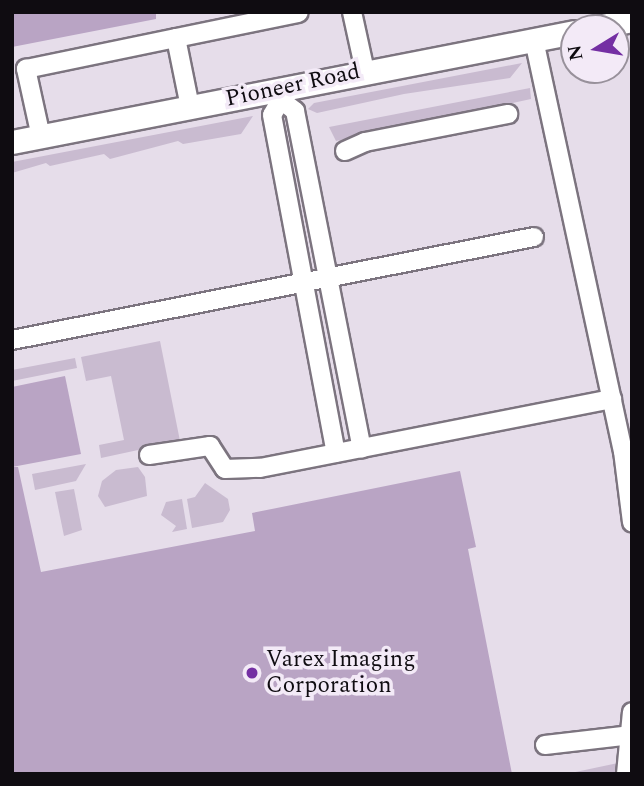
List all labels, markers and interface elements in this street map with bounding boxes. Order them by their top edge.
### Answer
north arrow [560,14,630,84]
text: N [560,42,592,63]
street label: Pioneer Road [223,58,363,114]
place label: Varex Imaging Corporation [266,646,416,700]
marker: Varex Imaging Corporation [244,665,260,681]

